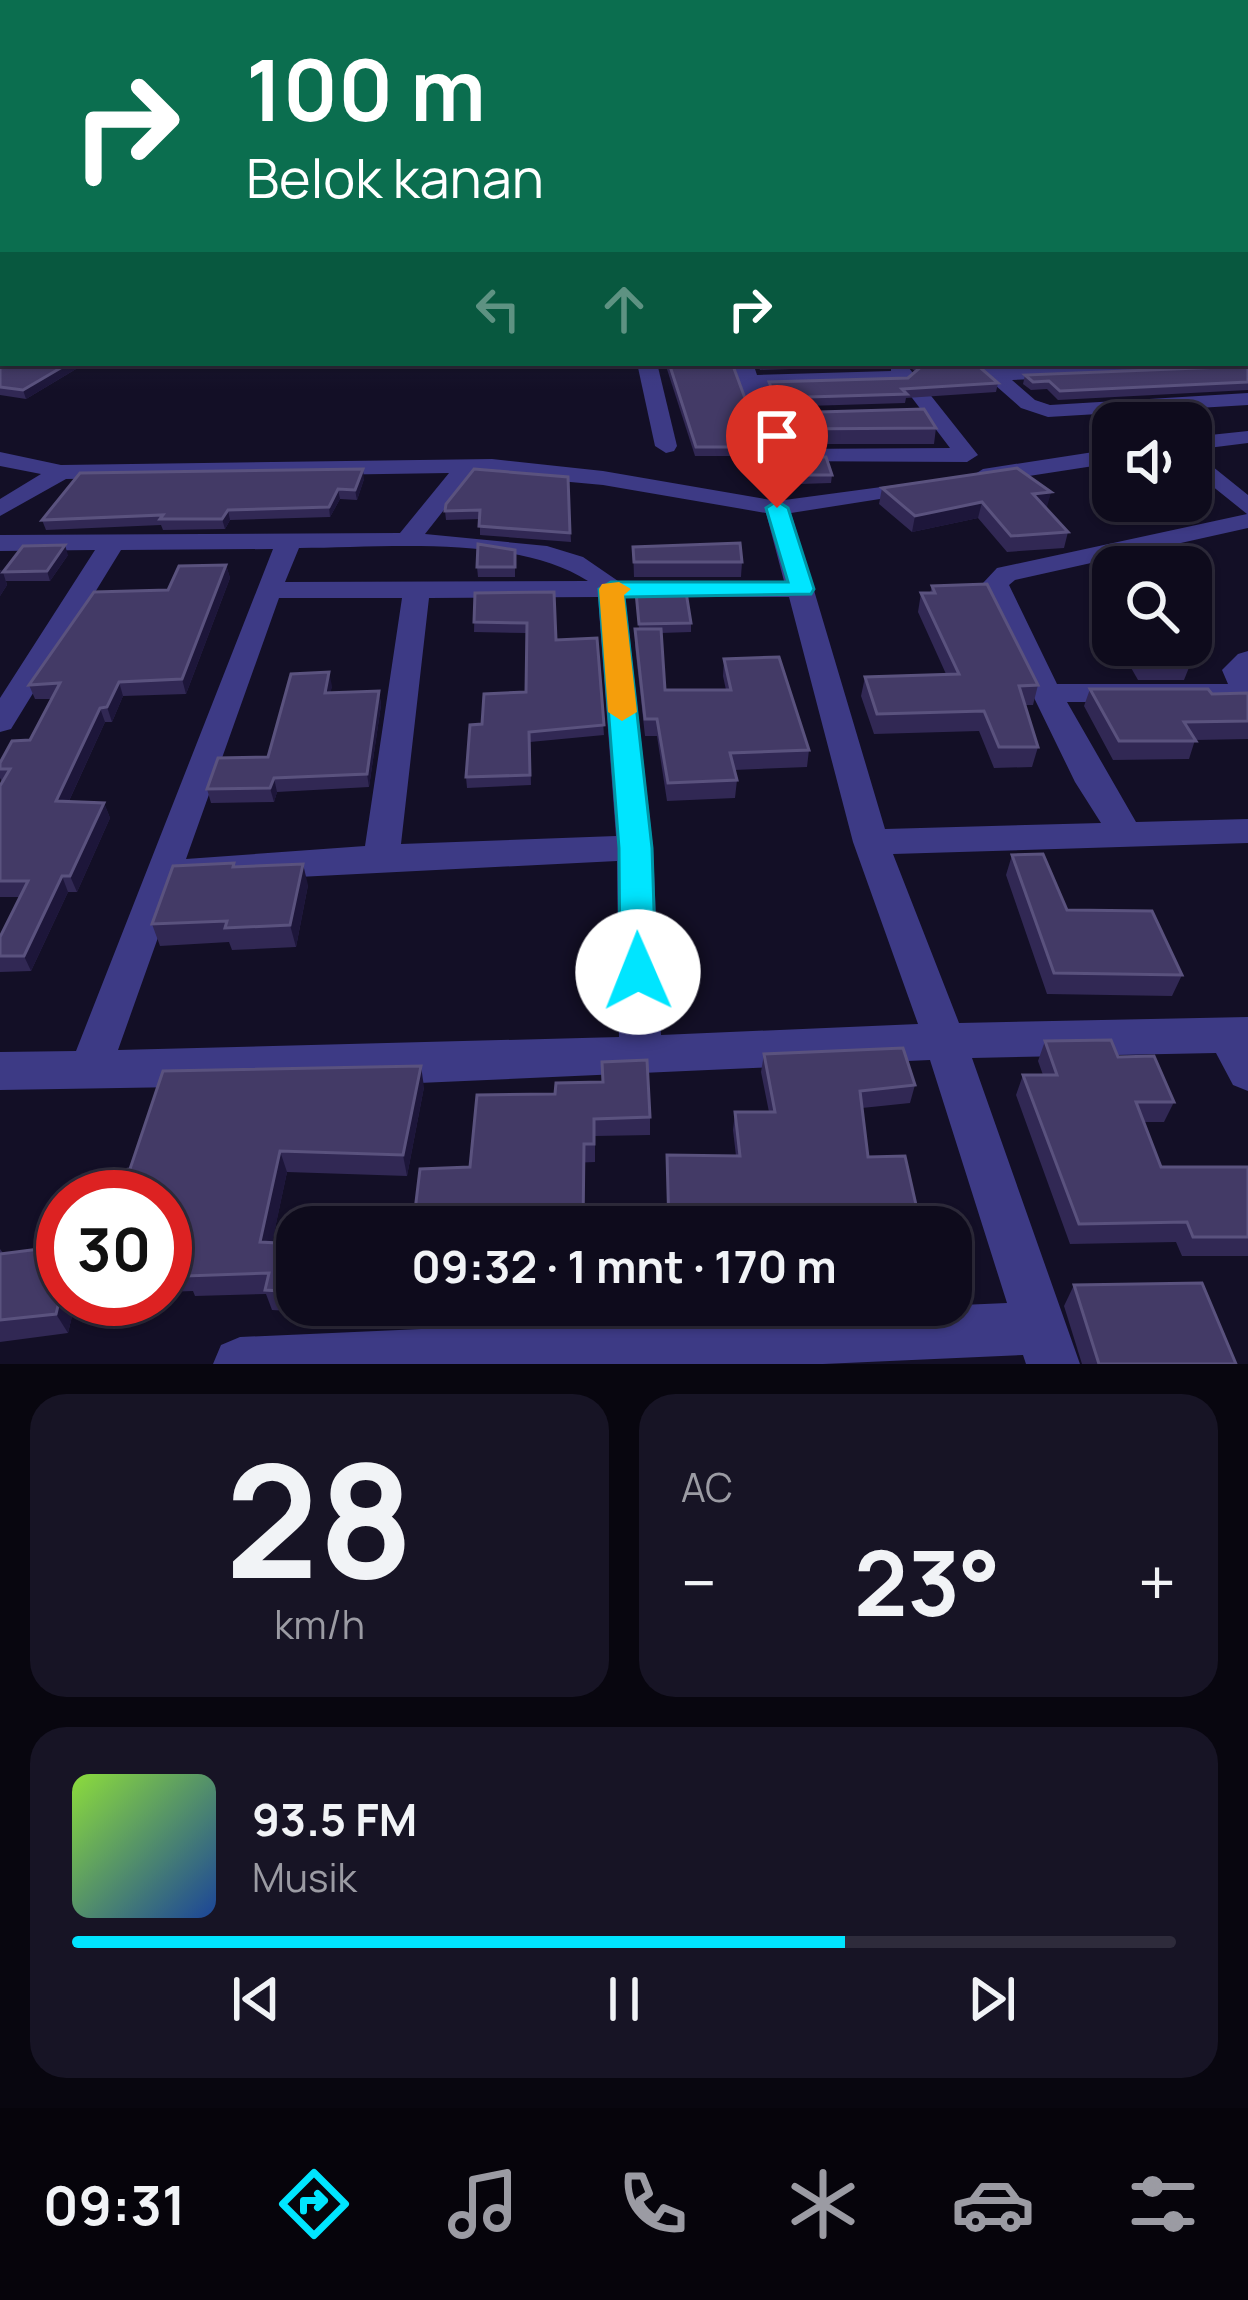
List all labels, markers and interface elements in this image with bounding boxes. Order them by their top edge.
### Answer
text: 100 m [246,31,486,146]
icon: right [48,48,204,204]
text: Belok kanan [246,140,544,214]
icon: left [465,276,531,342]
icon: ahead [591,276,657,342]
icon: right [717,276,783,342]
pin [726,385,828,508]
map controls [1092,402,1212,666]
button: sound [1092,402,1212,522]
icon: arrive [744,403,810,469]
button: search [1092,546,1212,666]
position arrow [575,909,701,1035]
speed limit sign: 30 [36,1170,192,1326]
text: 09:32 · 1 mnt · 170 m [411,1235,837,1297]
text: 28 [225,1412,414,1625]
text: AC [681,1460,733,1514]
text: 23° [854,1520,1001,1643]
text: − [681,1537,717,1627]
text: + [1138,1537,1176,1627]
text: km/h [274,1597,365,1651]
text: 93.5 FM [252,1788,417,1850]
text: Musik [252,1850,357,1904]
icon: previous [223,1966,289,2032]
icon: pause [591,1966,657,2032]
icon: next [959,1966,1025,2032]
icon: directions [272,2162,356,2246]
icon: music [441,2162,525,2246]
icon: phone [611,2162,695,2246]
icon: climate [781,2162,865,2246]
icon: car [951,2162,1035,2246]
icon: filters [1121,2162,1205,2246]
text: 09:31 [43,2167,186,2241]

